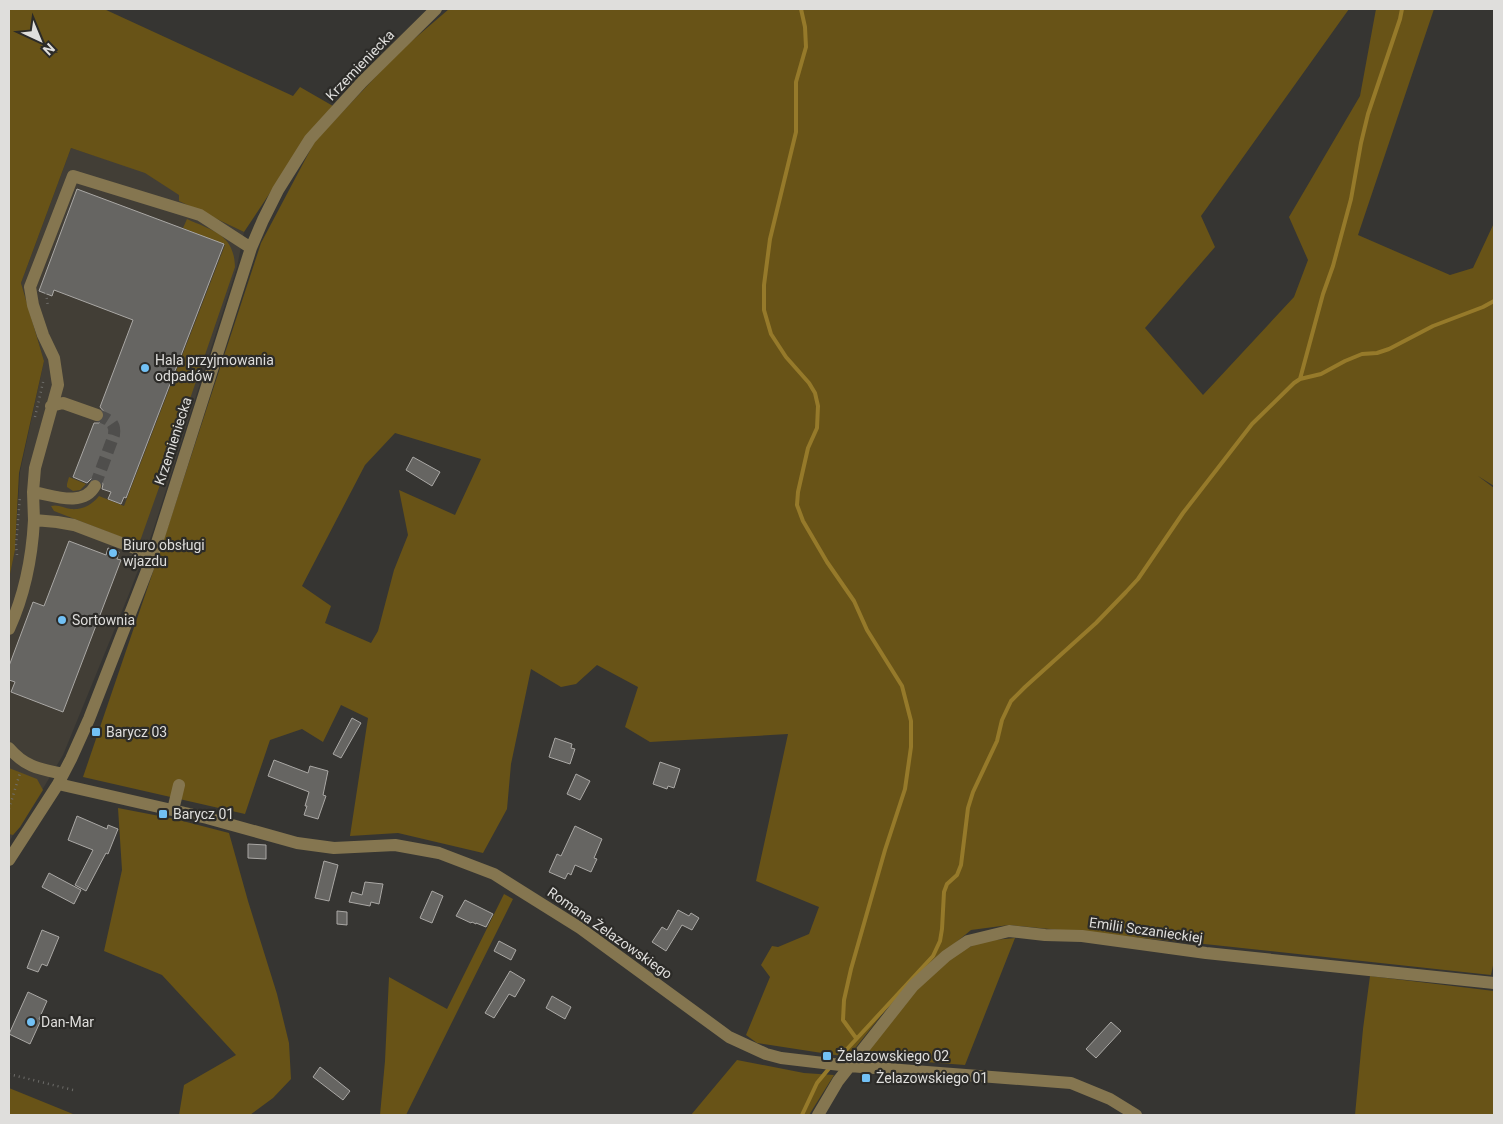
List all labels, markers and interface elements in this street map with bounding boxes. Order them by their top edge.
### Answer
north arrow [15,15,65,65]
street label: Krzemieniecka [322,27,398,103]
text: N [40,40,58,59]
place label: Hala przyjmowania odpadów [155,352,274,384]
marker: Hala przyjmowania odpadów [139,362,151,374]
street label: Krzemieniecka [151,395,195,487]
place label: Biuro obsługi wjazdu [123,537,205,569]
marker: Biuro obsługi wjazdu [107,547,119,559]
place label: Sortownia [72,612,135,628]
marker: Sortownia [56,614,68,626]
place label: Barycz 03 [106,724,167,740]
marker: Barycz 03 [90,726,102,738]
place label: Barycz 01 [173,806,234,822]
marker: Barycz 01 [157,808,169,820]
street label: Romana Żelazowskiego [545,884,675,982]
street label: Emilii Sczanieckiej [1088,914,1204,946]
place label: Dan-Mar [41,1014,94,1030]
marker: Dan-Mar [25,1016,37,1028]
place label: Żelazowskiego 02 [837,1048,949,1064]
marker: Żelazowskiego 02 [821,1050,833,1062]
place label: Żelazowskiego 01 [876,1070,988,1086]
marker: Żelazowskiego 01 [860,1072,872,1084]

